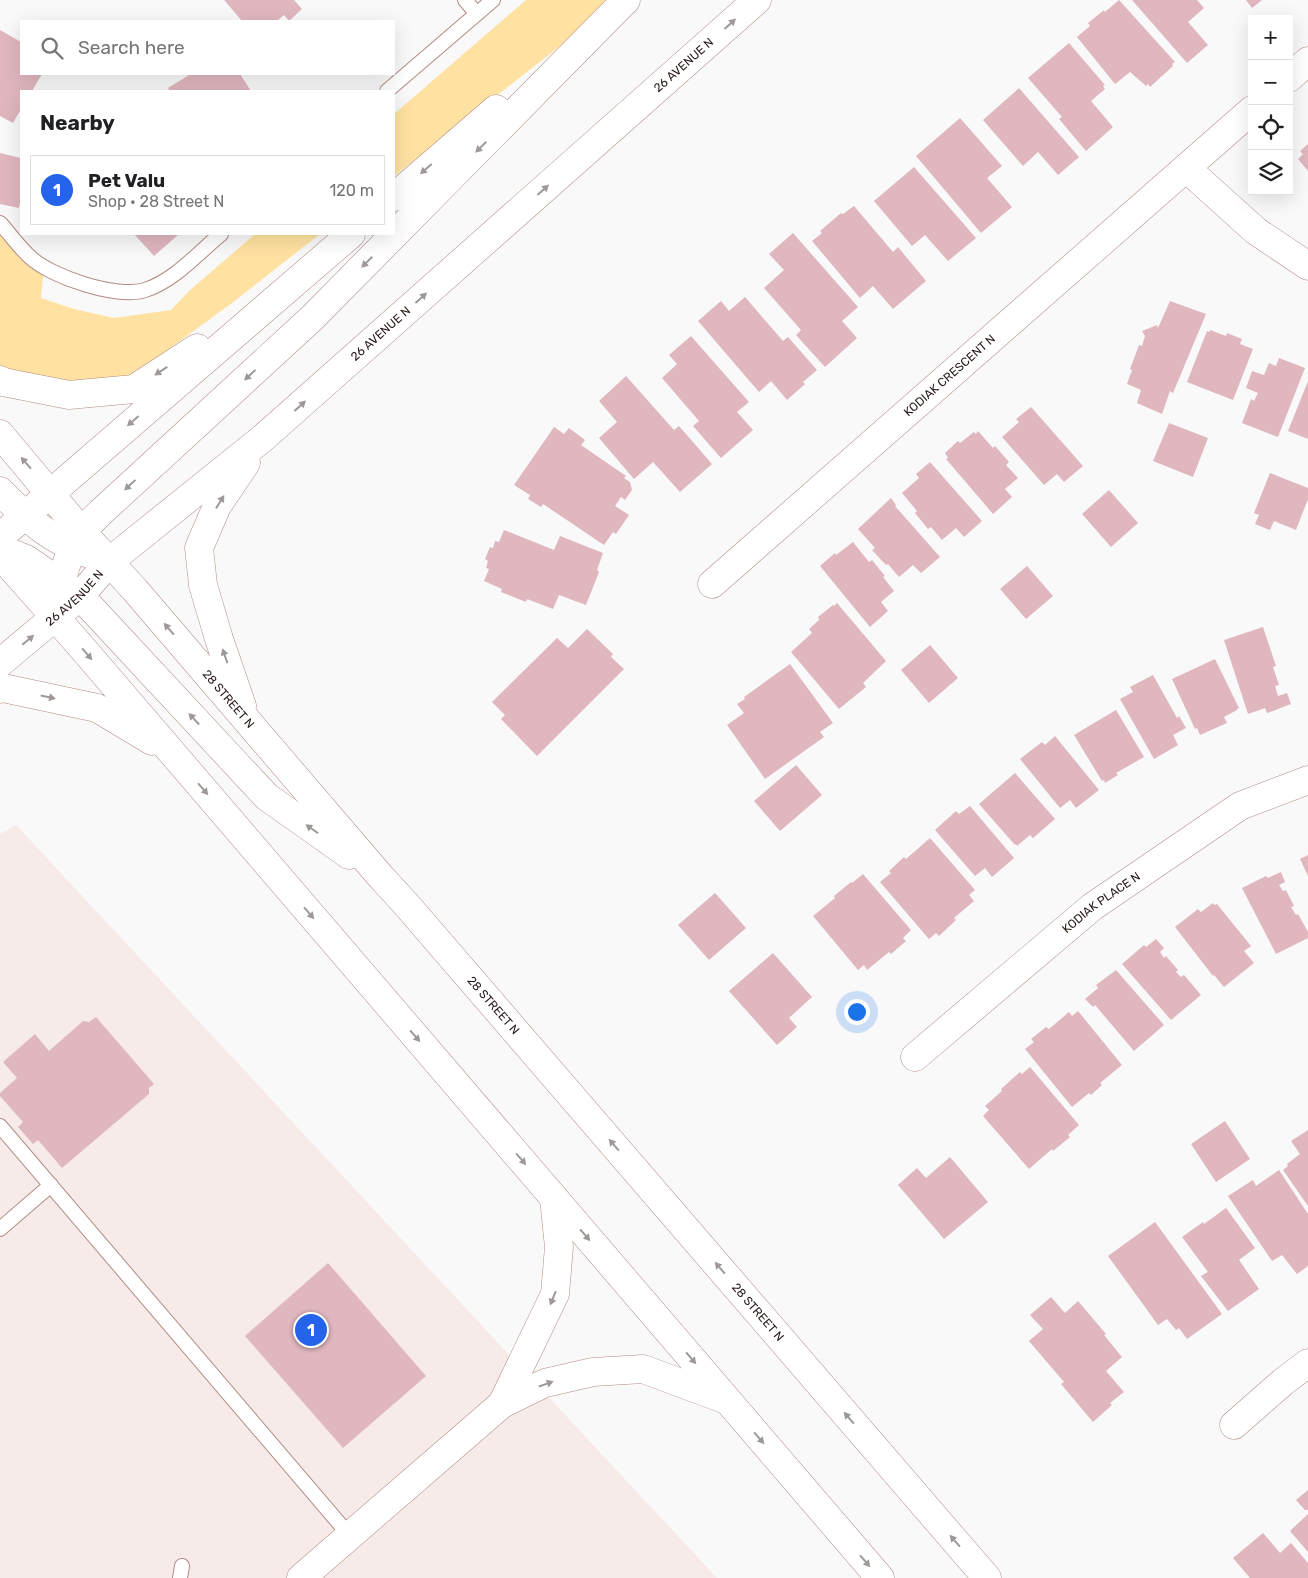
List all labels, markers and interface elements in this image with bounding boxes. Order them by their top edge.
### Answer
map controls [1248,15,1293,195]
button: + [1248,15,1293,60]
one-way arrow [723,18,735,30]
search box [20,20,395,75]
icon: search [38,34,66,62]
street label: 26 AVENUE N [651,35,716,95]
text: Search here [78,36,185,59]
button: − [1248,60,1293,105]
button: locate [1248,105,1293,150]
text: Nearby [40,110,115,135]
one-way arrow [475,141,487,153]
button: layers [1248,150,1293,195]
one-way arrow [420,163,432,175]
text: Pet Valu [88,169,165,192]
text: 1 [53,181,61,200]
text: 120 m [329,181,374,200]
one-way arrow [536,184,548,196]
text: Shop · 28 Street N [88,192,224,211]
one-way arrow [361,256,373,268]
one-way arrow [415,292,427,304]
street label: 26 AVENUE N [348,304,413,364]
street label: KODIAK CRESCENT N [901,332,998,419]
one-way arrow [155,366,168,376]
one-way arrow [244,369,256,381]
one-way arrow [293,400,305,412]
one-way arrow [128,415,140,427]
one-way arrow [20,457,31,470]
one-way arrow [125,479,137,491]
one-way arrow [215,496,224,509]
street label: 26 AVENUE N [43,567,106,629]
one-way arrow [164,623,175,636]
one-way arrow [21,634,33,646]
one-way arrow [81,647,93,659]
one-way arrow [221,649,228,664]
street label: 28 STREET N [200,667,257,731]
one-way arrow [40,694,56,702]
one-way arrow [188,713,200,725]
one-way arrow [198,783,209,796]
one-way arrow [306,824,319,834]
street label: KODIAK PLACE N [1059,869,1143,936]
one-way arrow [303,906,315,918]
street label: 28 STREET N [464,973,522,1037]
your location [844,999,870,1025]
one-way arrow [409,1029,420,1042]
one-way arrow [608,1140,620,1152]
one-way arrow [515,1153,526,1166]
one-way arrow [580,1228,591,1241]
one-way arrow [714,1263,726,1275]
street label: 28 STREET N [729,1280,787,1344]
one-way arrow [548,1291,556,1305]
pin: 1 [295,1311,327,1349]
one-way arrow [685,1352,697,1364]
one-way arrow [539,1380,554,1388]
one-way arrow [844,1412,855,1424]
one-way arrow [754,1431,765,1444]
one-way arrow [950,1535,961,1548]
one-way arrow [859,1555,871,1567]

